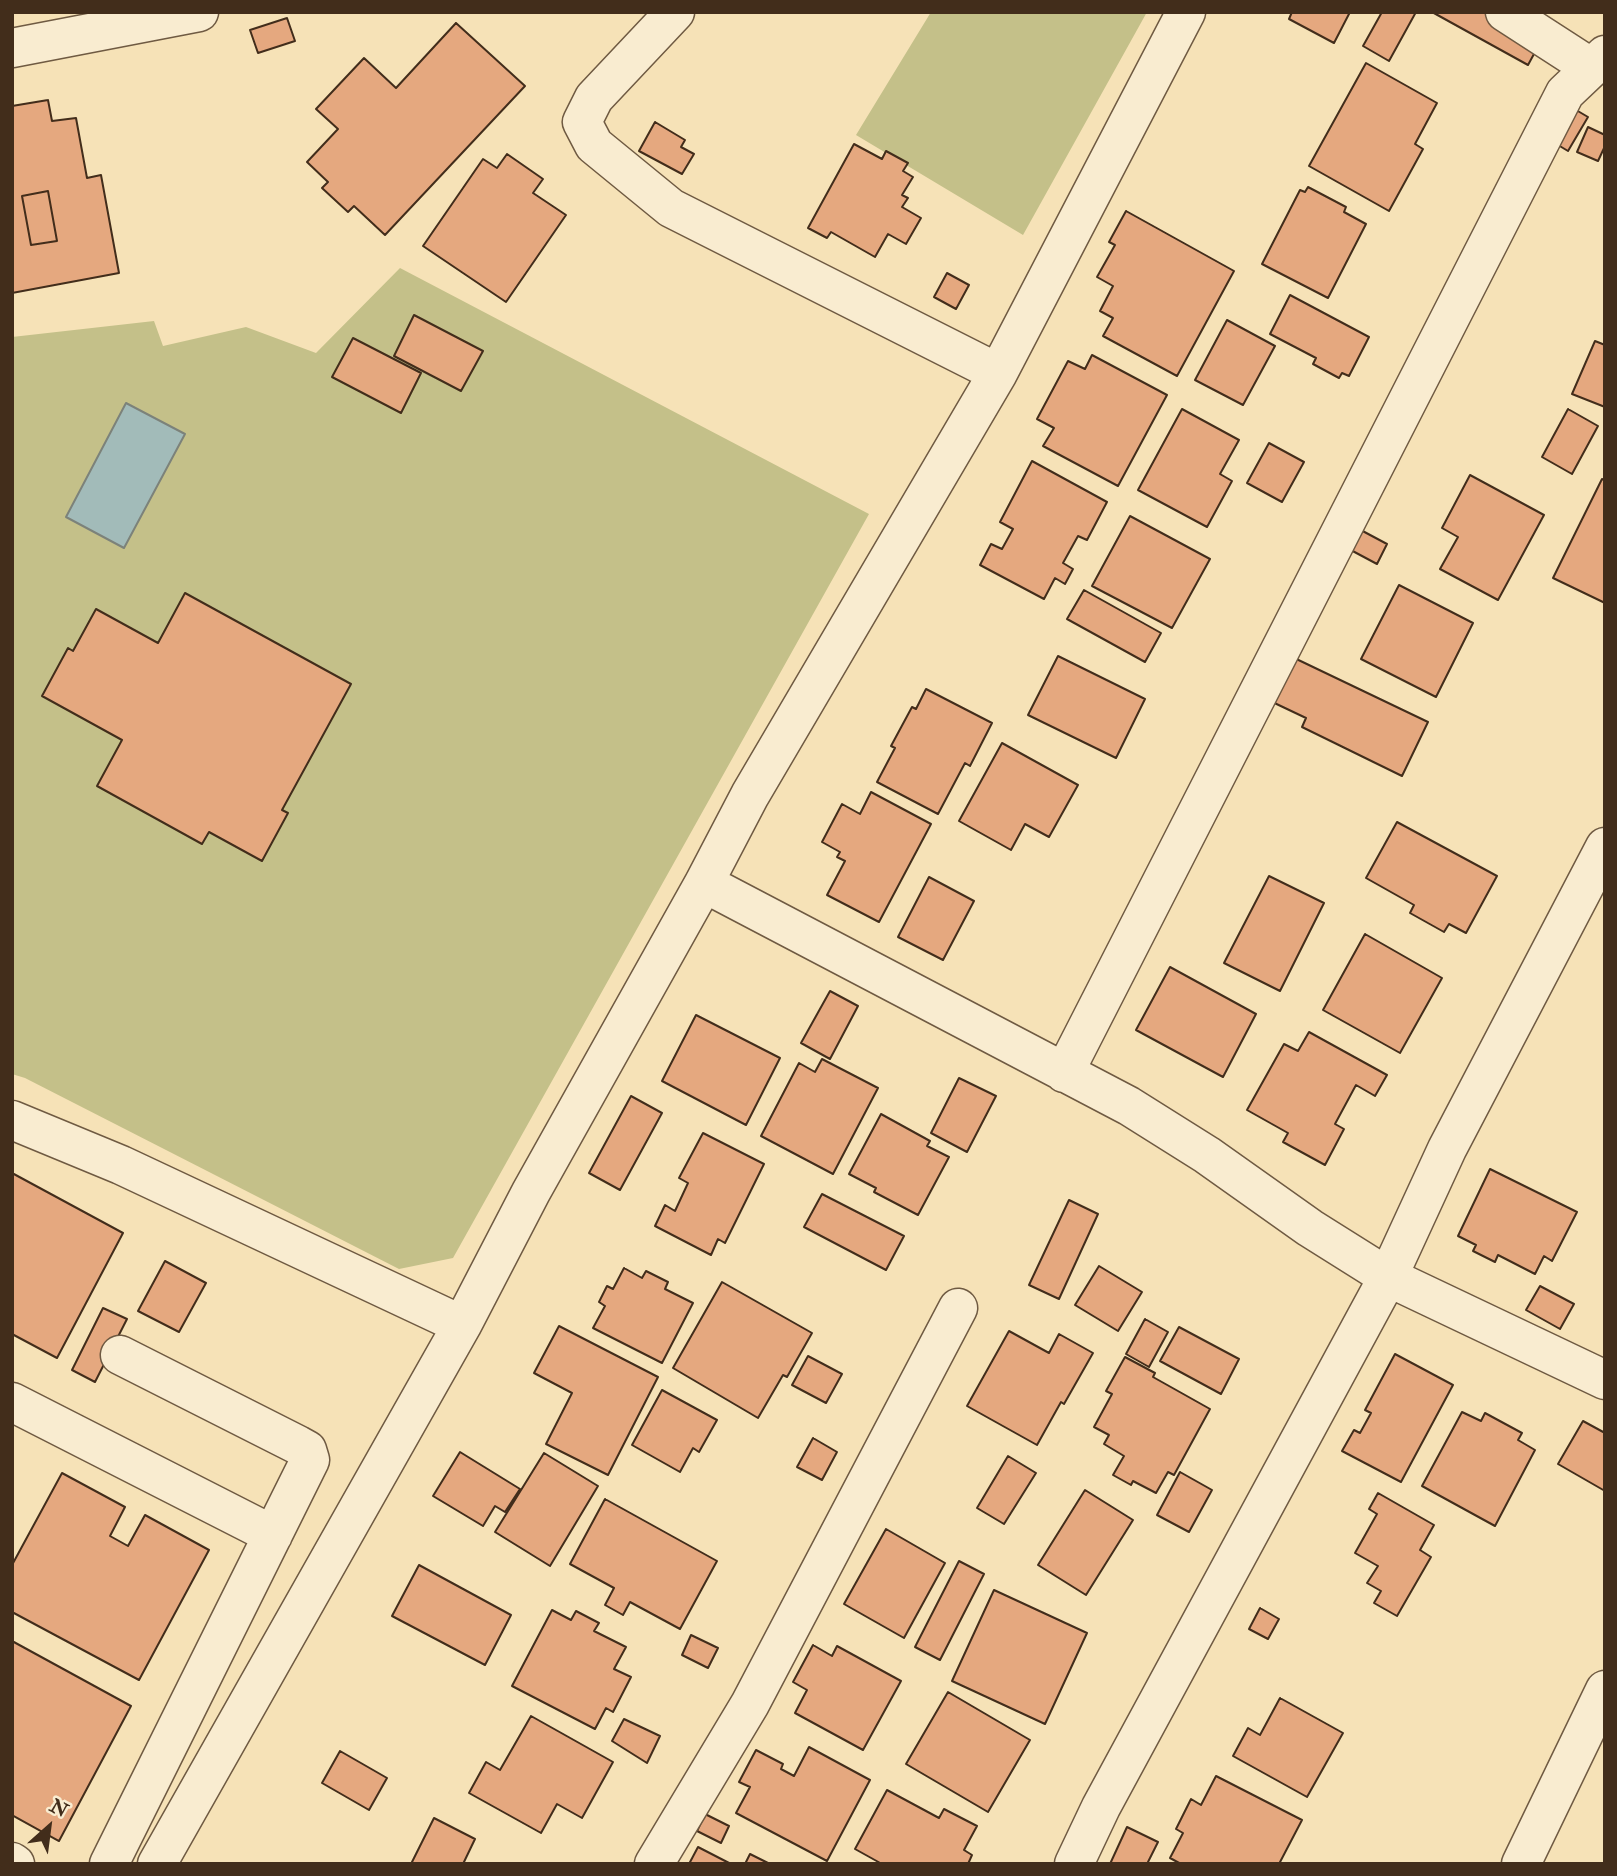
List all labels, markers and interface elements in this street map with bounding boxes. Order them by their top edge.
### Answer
north arrow [14,1792,84,1862]
text: N [46,1794,72,1823]

